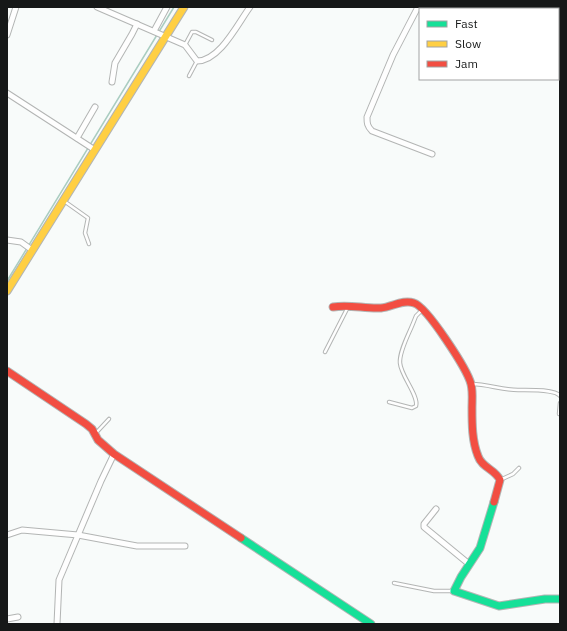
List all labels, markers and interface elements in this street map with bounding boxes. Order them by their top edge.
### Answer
legend [419,8,559,80]
text: Fast [455,16,478,31]
text: Slow [455,36,481,51]
text: Jam [455,56,478,71]

